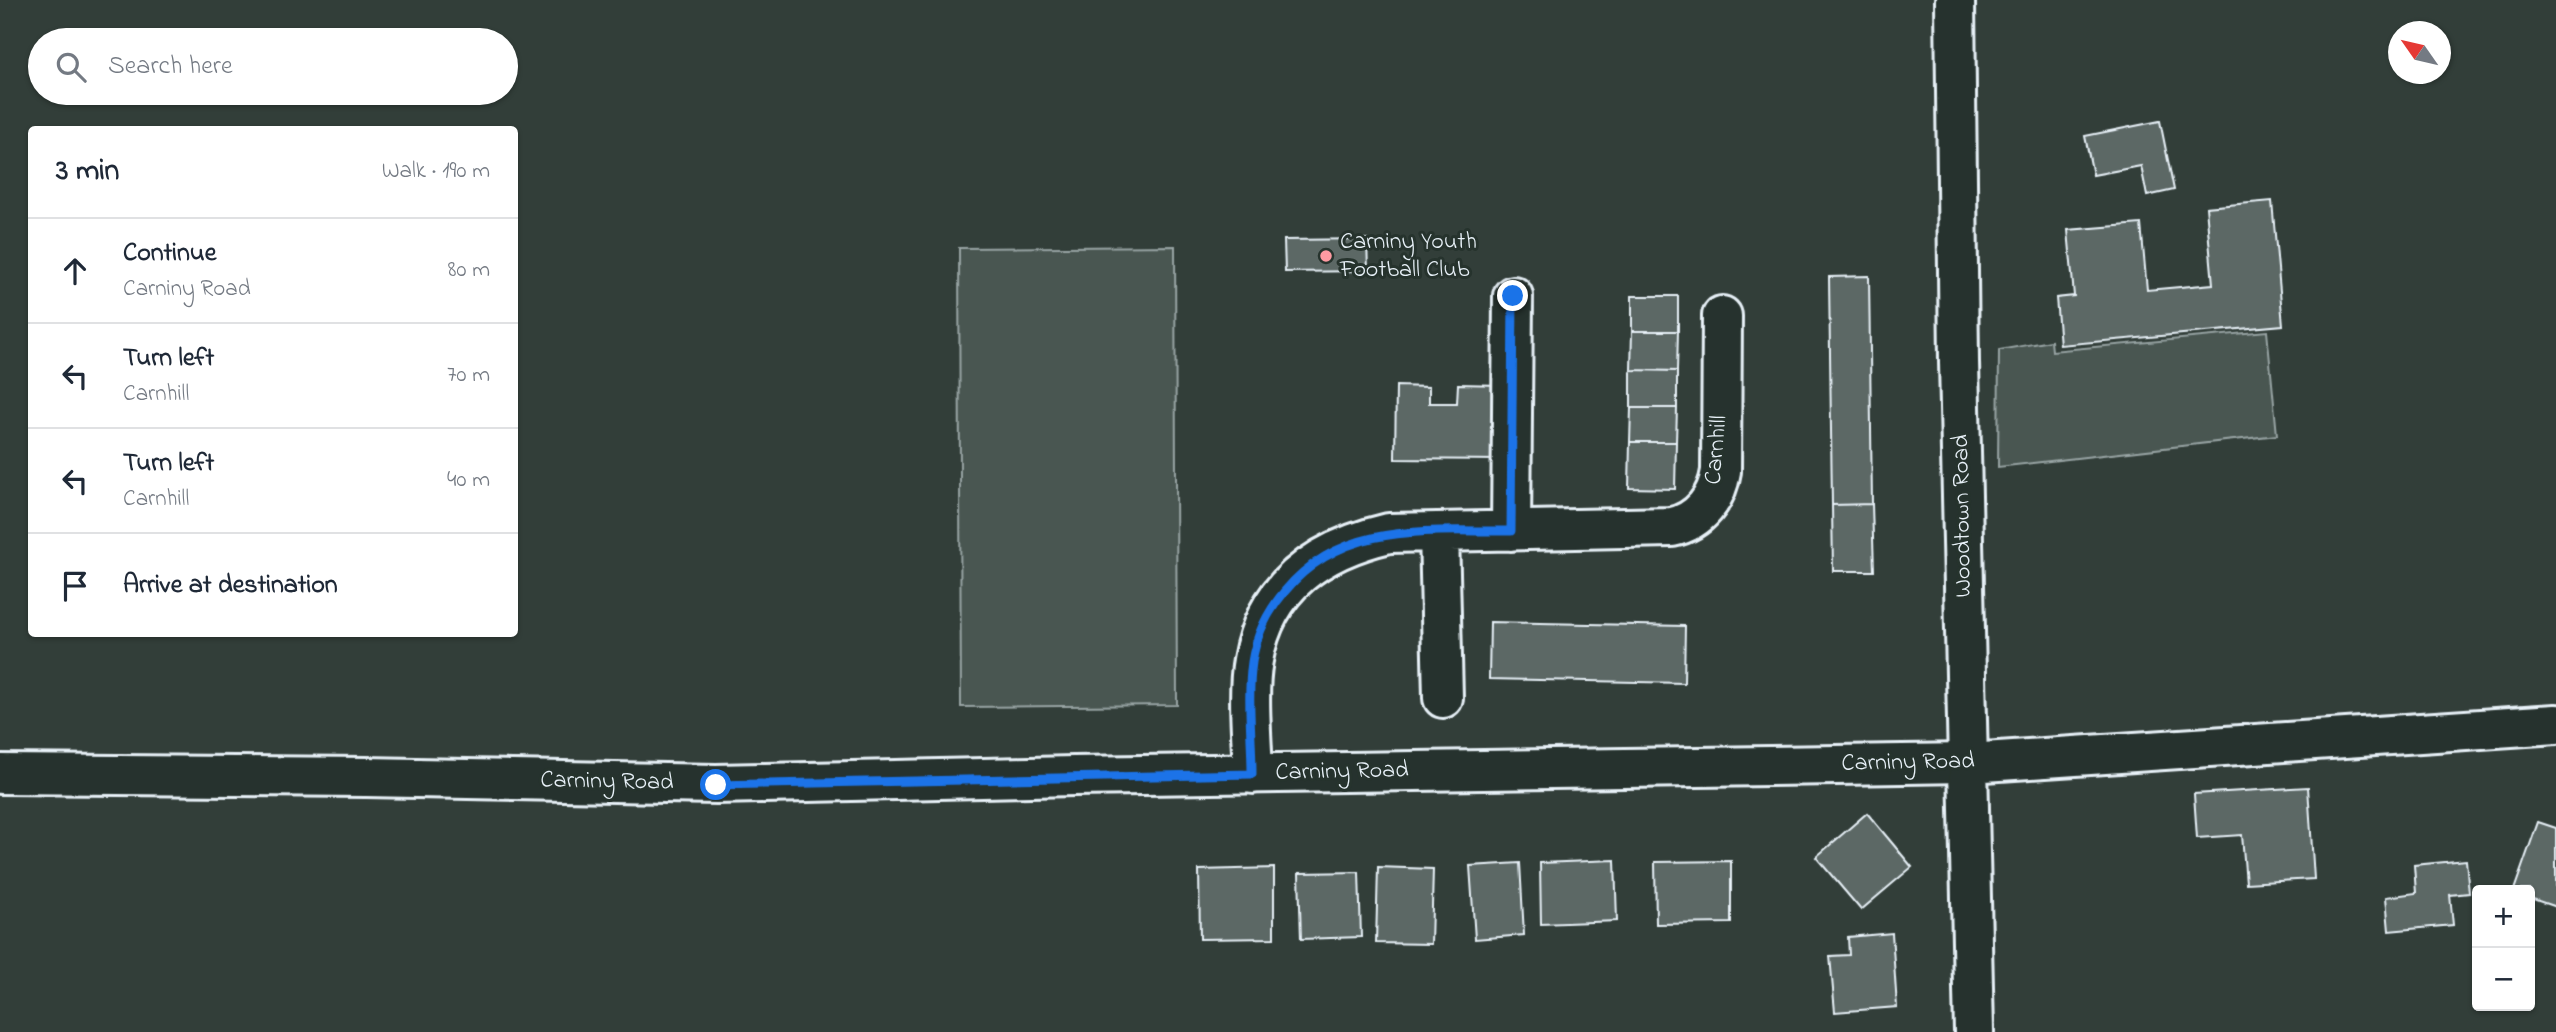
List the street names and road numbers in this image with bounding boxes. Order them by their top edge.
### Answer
street label: Carnhill [1697,414,1737,486]
street label: Woodtown Road [1944,434,1982,598]
street label: Carniny Road [1841,744,1975,783]
street label: Carniny Road [1275,753,1409,792]
street label: Carniny Road [540,763,674,802]

